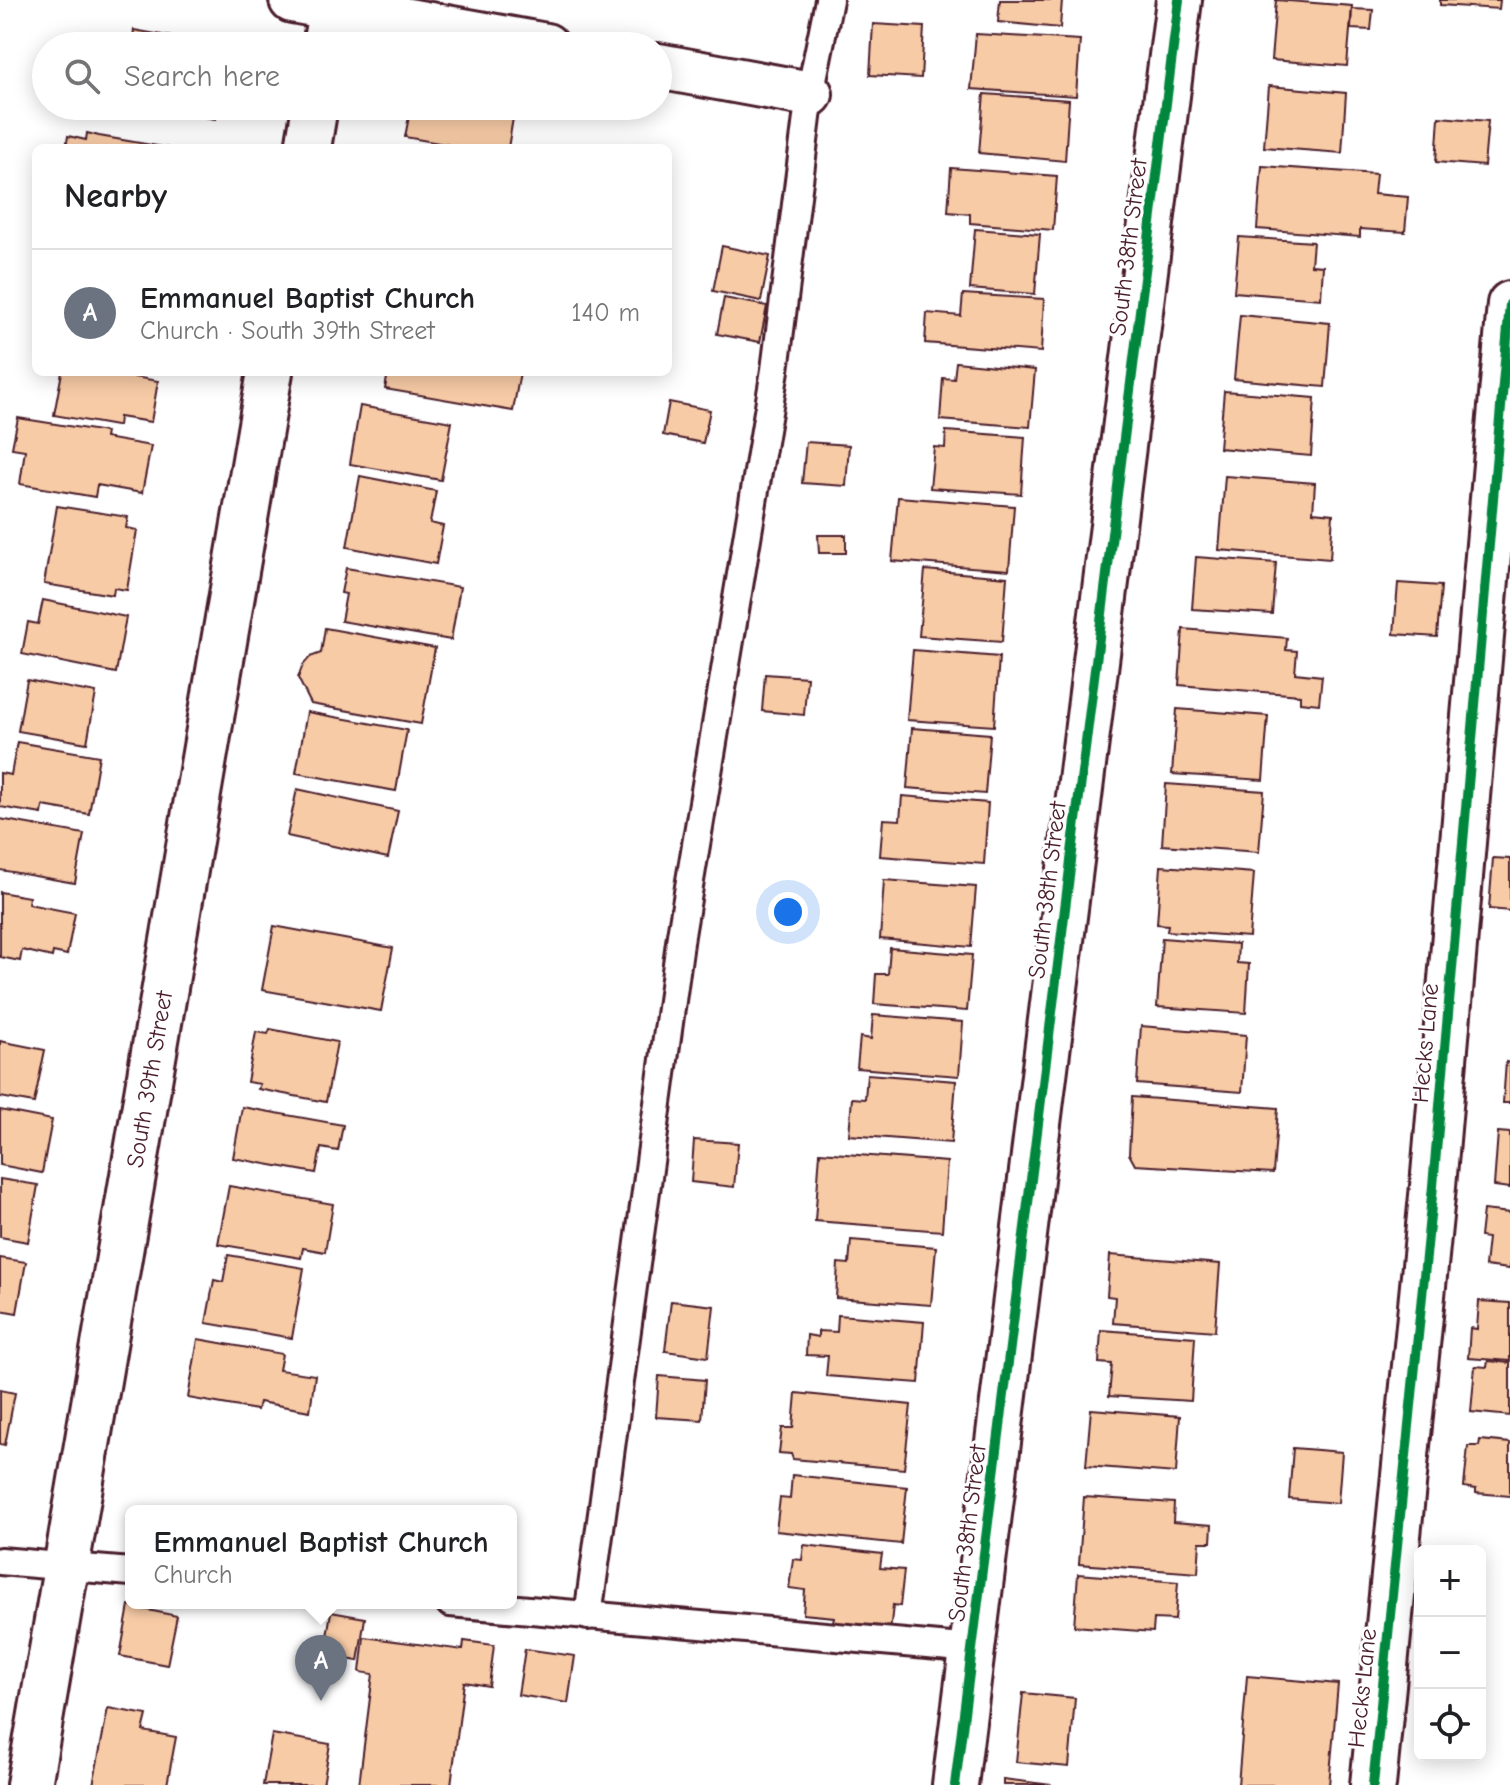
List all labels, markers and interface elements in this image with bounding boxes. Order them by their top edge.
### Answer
search box [32,32,672,120]
icon: search [60,54,104,98]
text: Search here [124,59,280,94]
street label: South 38th Street [1103,156,1153,337]
text: Nearby [64,176,167,216]
text: Emmanuel Baptist Church [140,281,475,316]
text: A [83,298,97,328]
text: 140 m [571,298,640,328]
text: Church · South 39th Street [140,316,435,346]
street label: South 38th Street [1022,799,1072,980]
your location [768,892,808,932]
street label: Hecks Lane [1406,982,1444,1104]
street label: South 39th Street [121,988,178,1170]
street label: South 38th Street [942,1442,992,1623]
popup [125,1505,517,1609]
text: Emmanuel Baptist Church [153,1525,489,1560]
map controls [1414,1545,1486,1761]
button: + [1414,1545,1486,1617]
text: Church [153,1560,233,1590]
button: − [1414,1617,1486,1689]
street label: Hecks Lane [1342,1627,1382,1749]
pin: A [295,1635,347,1701]
button: locate [1414,1689,1486,1761]

